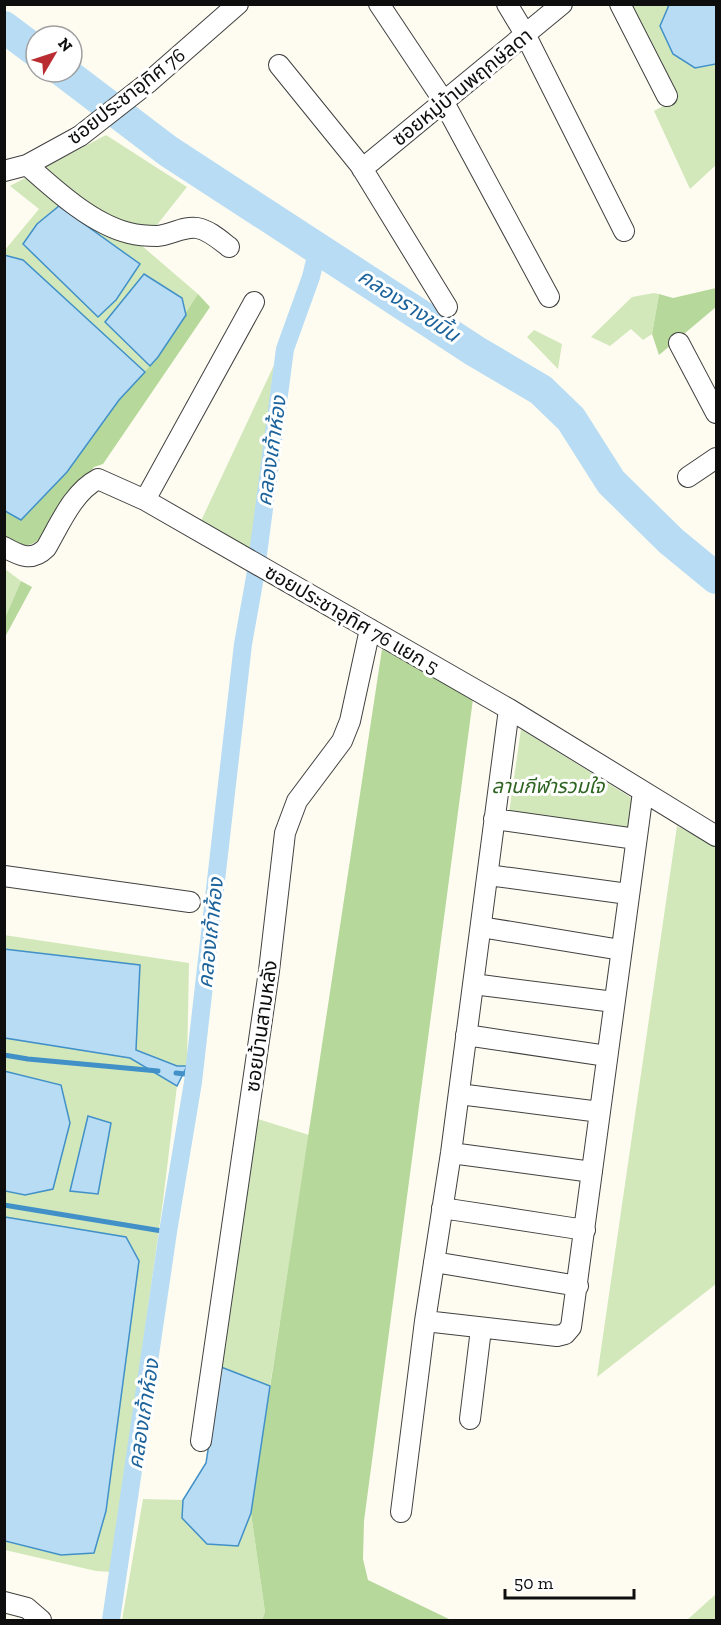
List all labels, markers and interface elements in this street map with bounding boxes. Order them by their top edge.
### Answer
street label: ซอยหมู่บ้านพฤกษ์ลดา [387,23,538,152]
north arrow [24,24,84,84]
text: N [54,34,76,56]
street label: ซอยประชาอุทิศ 76 [62,43,190,149]
water label: คลองรางขมิ้น [354,262,466,348]
water label: คลองเก้าห้อง [251,393,291,508]
street label: ซอยประชาอุทิศ 76 แยก 5 [261,559,443,679]
park label: ลานกีฬารวมใจ [492,774,606,798]
water label: คลองเก้าห้อง [192,875,228,990]
street label: ซอยบ้านสามหลัง [240,959,282,1093]
water label: คลองเก้าห้อง [122,1355,164,1471]
scale bar [505,1562,634,1600]
text: 50 m [514,1572,554,1594]

